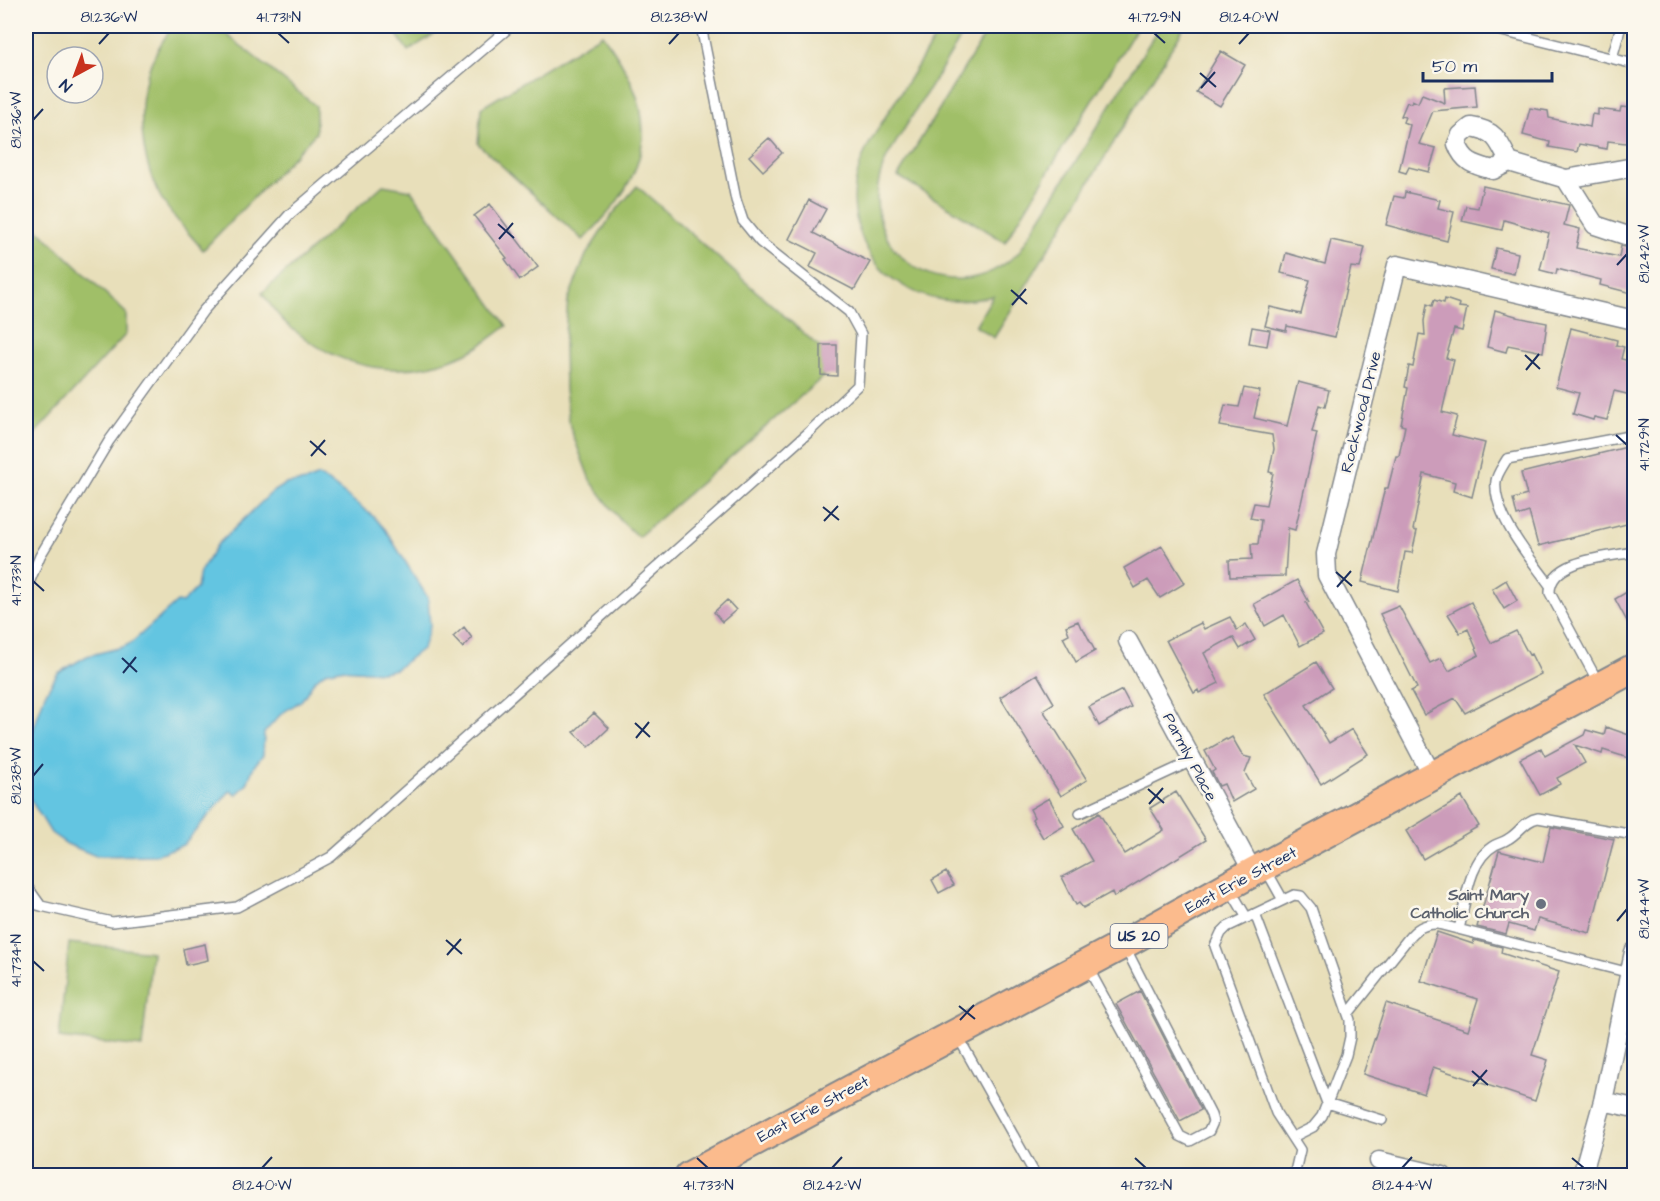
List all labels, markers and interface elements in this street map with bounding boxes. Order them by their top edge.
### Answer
text: 81.236°W [81,7,137,28]
text: 41.731°N [255,7,301,28]
text: 81.238°W [650,7,708,28]
text: 41.729°N [1127,7,1181,28]
text: 81.240°W [1219,7,1279,28]
north arrow [45,45,105,105]
scale bar [1423,45,1552,83]
text: 50 m [1432,54,1477,79]
text: N [55,74,77,97]
text: 81.236°W [6,92,27,148]
text: 81.242°W [1634,225,1655,283]
street label: Rockwood Drive [1335,349,1387,475]
text: 41.729°N [1634,418,1655,472]
text: 41.733°N [6,555,27,607]
street label: Parmly Place [1157,709,1223,806]
text: 81.238°W [6,747,27,805]
street label: East Erie Street [1181,841,1301,919]
text: 81.244°W [1634,879,1655,939]
place label: Saint Mary Catholic Church [1410,884,1530,924]
marker: Saint Mary Catholic Church [1534,897,1548,911]
road number: US 20 [1110,924,1168,948]
text: 41.734°N [6,934,27,988]
street label: East Erie Street [753,1070,873,1148]
text: 81.240°W [232,1175,292,1196]
text: 41.733°N [682,1175,734,1196]
text: 81.242°W [803,1175,861,1196]
text: 41.732°N [1120,1175,1172,1196]
text: 81.244°W [1372,1175,1432,1196]
text: 41.731°N [1561,1175,1607,1196]

